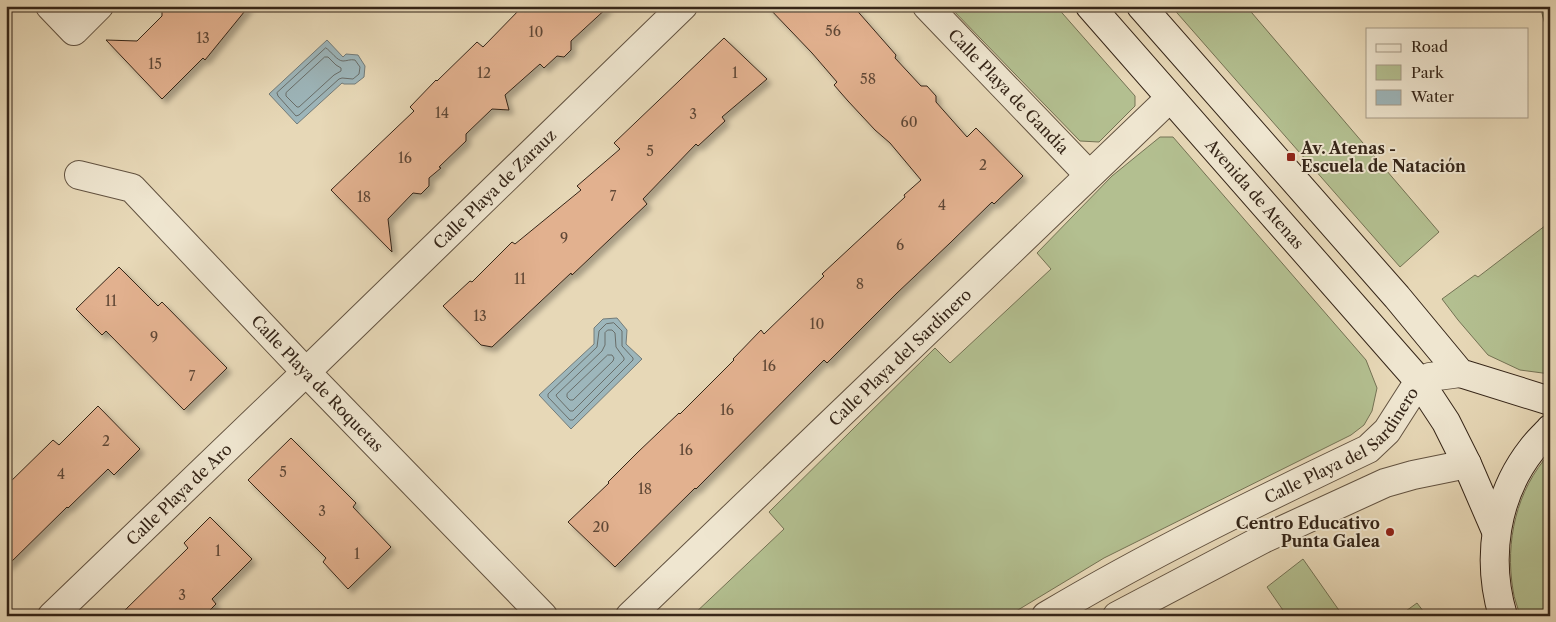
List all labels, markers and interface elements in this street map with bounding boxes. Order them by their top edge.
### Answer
house number: 56 [825,22,841,40]
house number: 10 [529,23,543,41]
street label: Calle Playa de Gandía [944,25,1073,158]
legend [1366,28,1528,118]
house number: 13 [196,29,210,47]
text: Road [1411,37,1448,56]
house number: 15 [148,55,162,73]
text: Park [1411,63,1445,82]
house number: 12 [477,64,491,82]
house number: 1 [732,64,738,82]
house number: 58 [860,70,876,88]
text: Water [1410,87,1455,106]
house number: 14 [435,104,449,122]
house number: 3 [689,105,697,123]
house number: 60 [900,113,918,131]
street label: Calle Playa de Zarauz [429,125,560,253]
street label: Avenida de Atenas [1201,134,1308,253]
place label: Av. Atenas - Escuela de Natación [1300,138,1466,176]
house number: 5 [646,142,654,160]
house number: 16 [398,149,412,167]
marker: Av. Atenas - Escuela de Natación [1285,151,1297,163]
house number: 2 [979,156,987,174]
house number: 7 [610,187,617,205]
house number: 18 [357,188,371,206]
house number: 4 [938,196,946,214]
house number: 9 [560,229,568,247]
house number: 6 [896,236,904,254]
house number: 11 [514,270,526,288]
house number: 8 [856,275,864,293]
street label: Calle Playa del Sardinero [824,284,976,430]
house number: 11 [105,292,117,310]
house number: 13 [473,307,487,325]
street label: Calle Playa de Roquetas [247,311,388,456]
house number: 10 [810,315,824,333]
house number: 9 [150,328,158,346]
house number: 16 [762,357,776,375]
house number: 7 [189,367,196,385]
street label: Calle Playa del Sardinero [1261,383,1423,508]
house number: 16 [720,401,734,419]
house number: 2 [102,432,110,450]
street label: Calle Playa de Aro [122,439,236,549]
house number: 16 [679,441,693,459]
house number: 5 [279,463,287,481]
house number: 4 [57,465,65,483]
house number: 18 [638,480,652,498]
house number: 3 [318,502,326,520]
place label: Centro Educativo Punta Galea [1236,513,1381,551]
house number: 20 [593,518,610,536]
marker: Centro Educativo Punta Galea [1384,526,1396,538]
house number: 1 [215,542,221,560]
house number: 1 [354,545,360,563]
house number: 3 [178,586,186,604]

